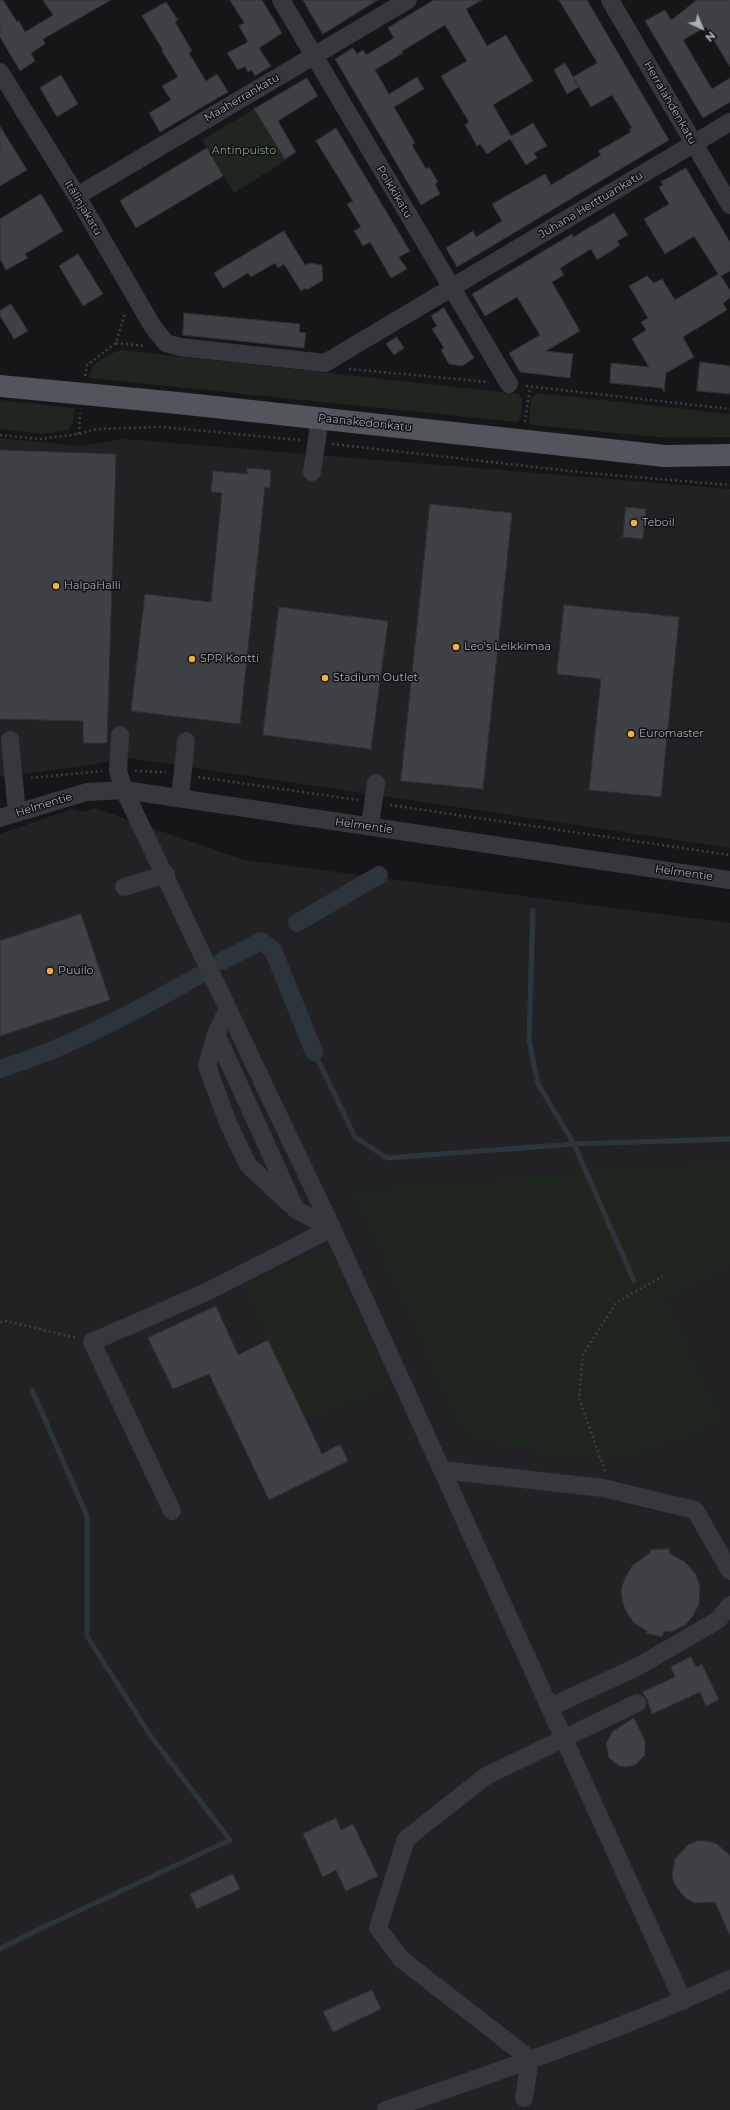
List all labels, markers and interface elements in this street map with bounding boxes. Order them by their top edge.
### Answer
north arrow [682,8,722,48]
text: N [702,29,718,45]
street label: Herralahdenkatu [641,59,699,147]
street label: Maaherrankatu [202,71,282,125]
park label: Antinpuisto [212,144,276,158]
street label: Poikkikatu [373,164,415,220]
street label: Juhana Herttuankatu [537,169,645,241]
street label: Itälinjakatu [61,178,105,238]
street label: Paanakedonkatu [317,412,413,434]
place label: Teboil [642,516,675,530]
marker: Teboil [629,518,639,528]
place label: HalpaHalli [64,579,121,593]
marker: HalpaHalli [51,581,61,591]
place label: Leo's Leikkimaa [464,640,551,654]
marker: Leo's Leikkimaa [451,642,461,652]
place label: SPR Kontti [200,652,259,666]
marker: SPR Kontti [187,654,197,664]
place label: Stadium Outlet [333,671,418,685]
marker: Stadium Outlet [320,673,330,683]
place label: Euromaster [639,727,704,741]
marker: Euromaster [626,729,636,739]
street label: Helmentie [14,790,74,820]
street label: Helmentie [334,815,394,837]
street label: Helmentie [654,862,714,884]
place label: Puuilo [58,964,93,978]
marker: Puuilo [45,966,55,976]

